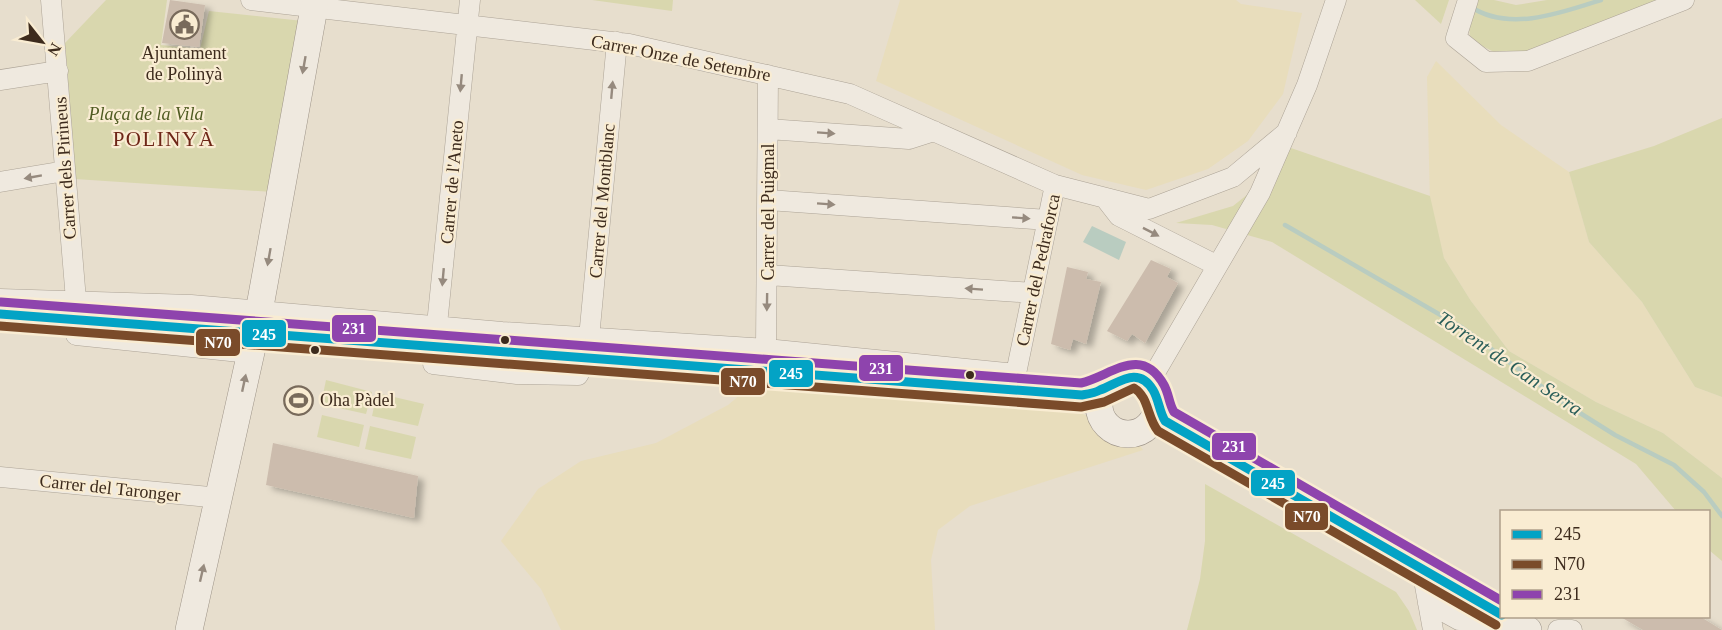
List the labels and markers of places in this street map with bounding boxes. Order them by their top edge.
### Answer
public building icon: Ajuntament de Polinyà [168,8,200,40]
place label: Ajuntament de Polinyà [142,43,226,84]
unlabelled marker [499,334,511,346]
unlabelled marker [309,344,321,356]
unlabelled marker [964,369,976,381]
sports icon: Oha Pàdel [283,384,315,416]
place label: Oha Pàdel [320,390,394,410]

